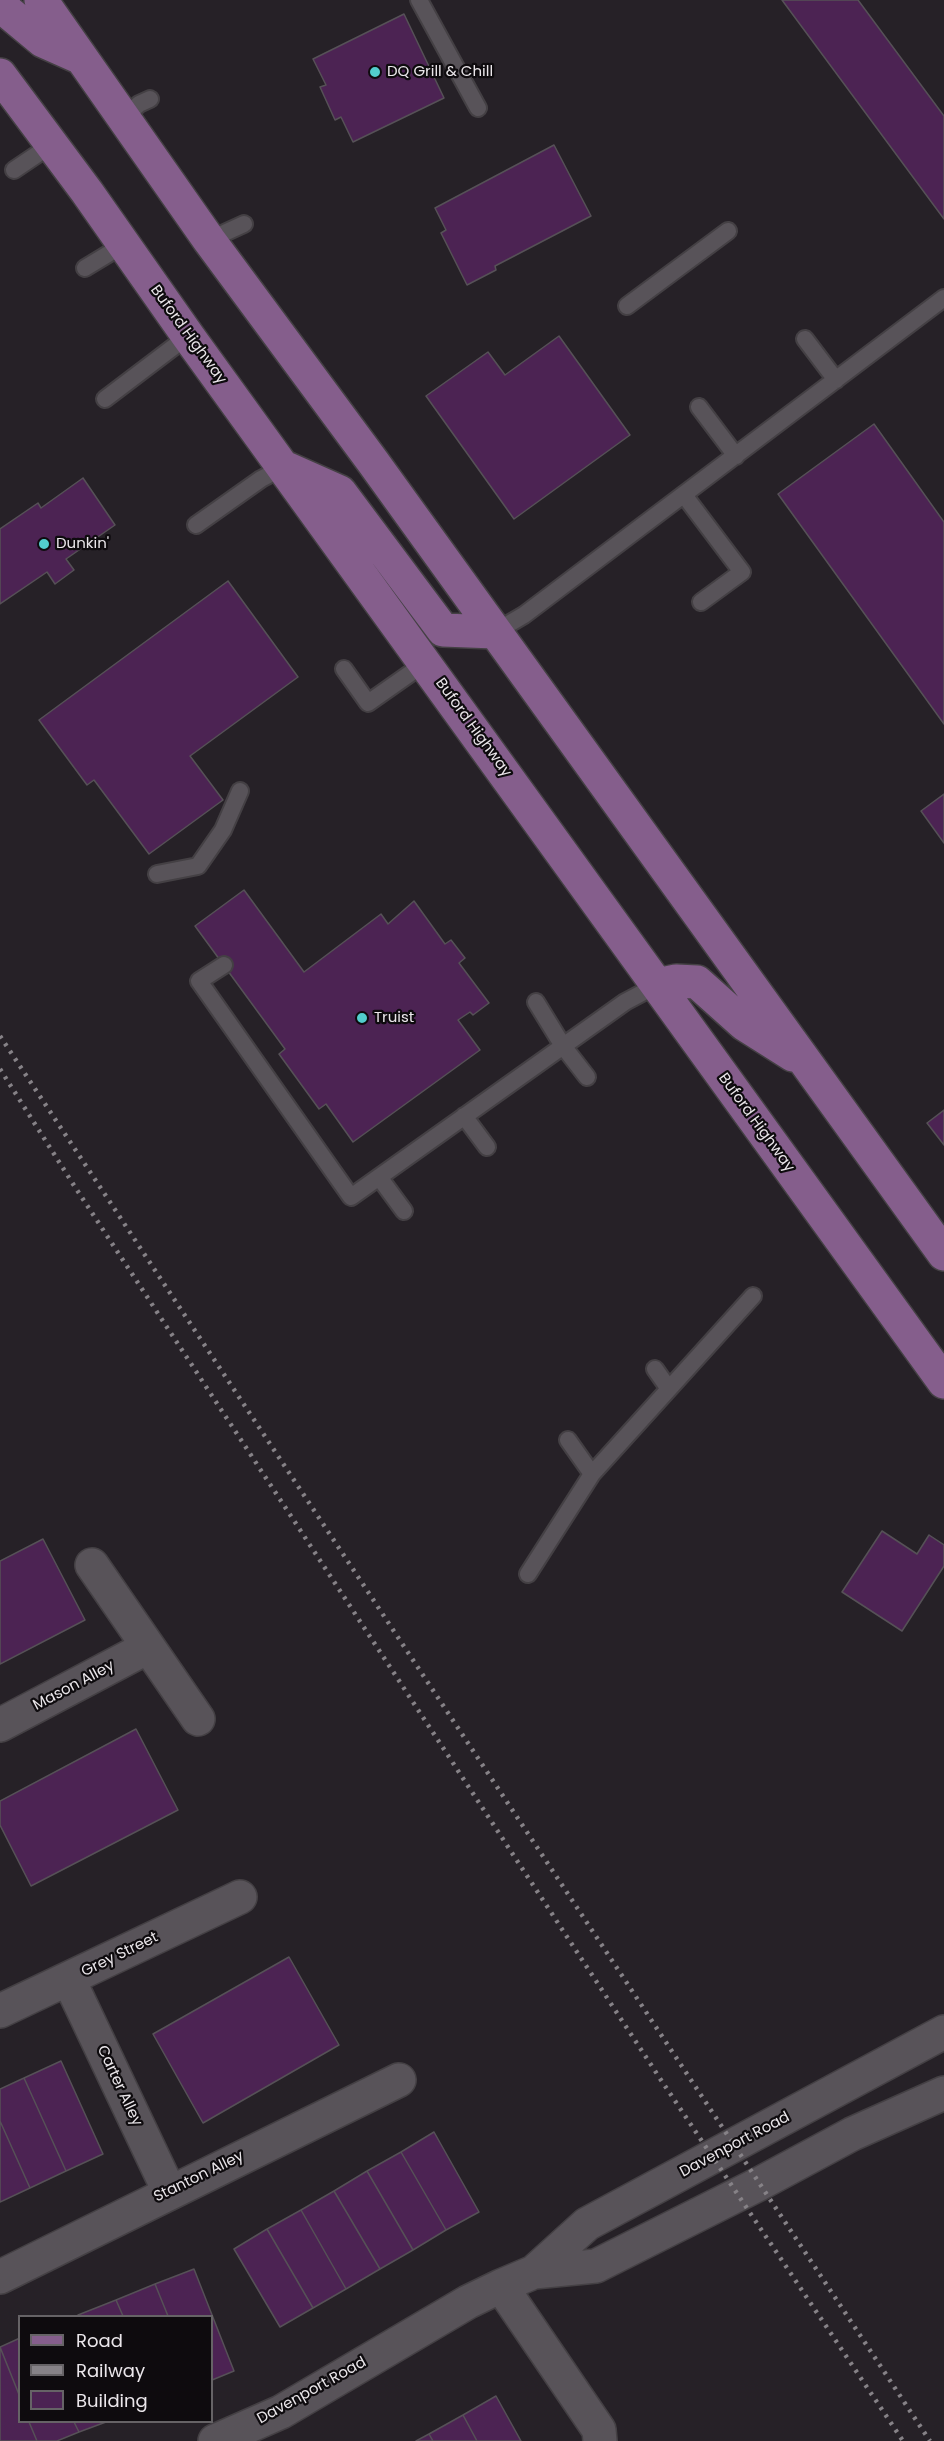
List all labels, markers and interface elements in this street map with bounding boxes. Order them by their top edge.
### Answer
place label: DQ Grill & Chill [387,63,493,81]
marker: DQ Grill & Chill [368,65,382,79]
street label: Buford Highway [146,282,230,388]
place label: Dunkin' [56,535,109,553]
marker: Dunkin' [37,537,51,551]
street label: Buford Highway [431,675,515,781]
place label: Truist [374,1009,414,1027]
marker: Truist [355,1011,369,1025]
street label: Buford Highway [714,1070,798,1176]
street label: Mason Alley [30,1657,118,1715]
street label: Grey Street [79,1929,161,1981]
street label: Carter Alley [92,2043,146,2129]
street label: Davenport Road [677,2108,793,2182]
street label: Stanton Alley [151,2147,247,2207]
legend [18,2315,213,2423]
text: Road [76,2328,123,2353]
street label: Davenport Road [254,2354,370,2428]
text: Railway [76,2358,145,2383]
text: Building [76,2388,148,2413]

